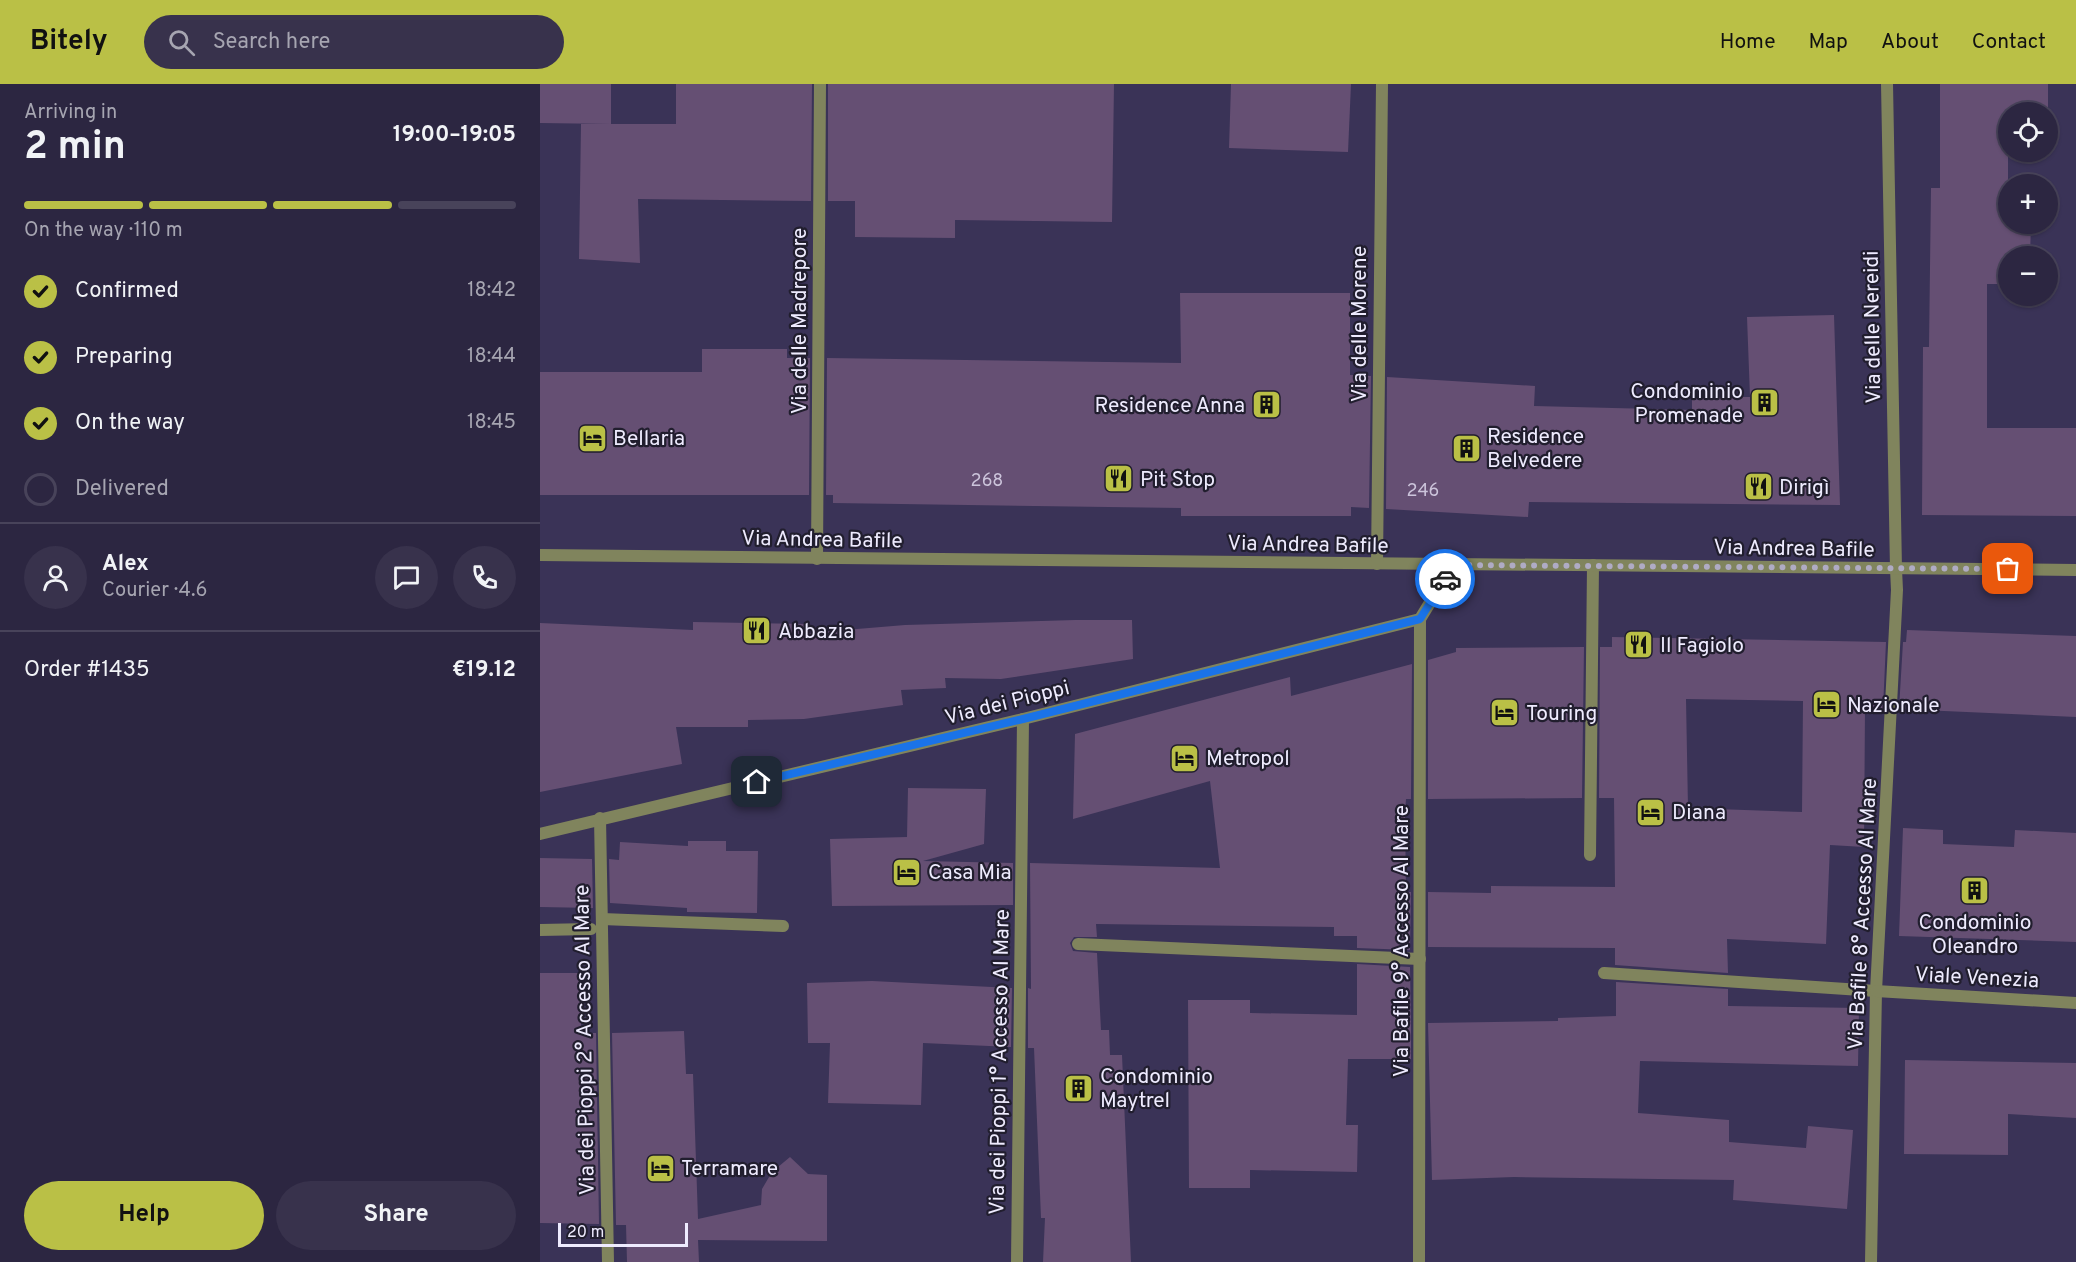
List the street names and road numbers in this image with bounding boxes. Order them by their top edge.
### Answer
street label: Via delle Madrepore [787,228,814,414]
street label: Via delle Morene [1347,246,1374,402]
street label: Via delle Nereidi [1859,250,1888,404]
street label: Via Andrea Bafile [741,526,903,555]
street label: Via Andrea Bafile [1227,531,1389,560]
street label: Via Andrea Bafile [1713,535,1875,564]
street label: Via dei Pioppi [942,675,1072,732]
street label: Via Bafile 8° Accesso Al Mare [1843,777,1884,1051]
street label: Via Bafile 9° Accesso Al Mare [1389,805,1416,1077]
street label: Via dei Pioppi 2° Accesso Al Mare [569,884,602,1196]
street label: Via dei Pioppi 1° Accesso Al Mare [984,909,1017,1215]
street label: Viale Venezia [1914,962,2040,995]

